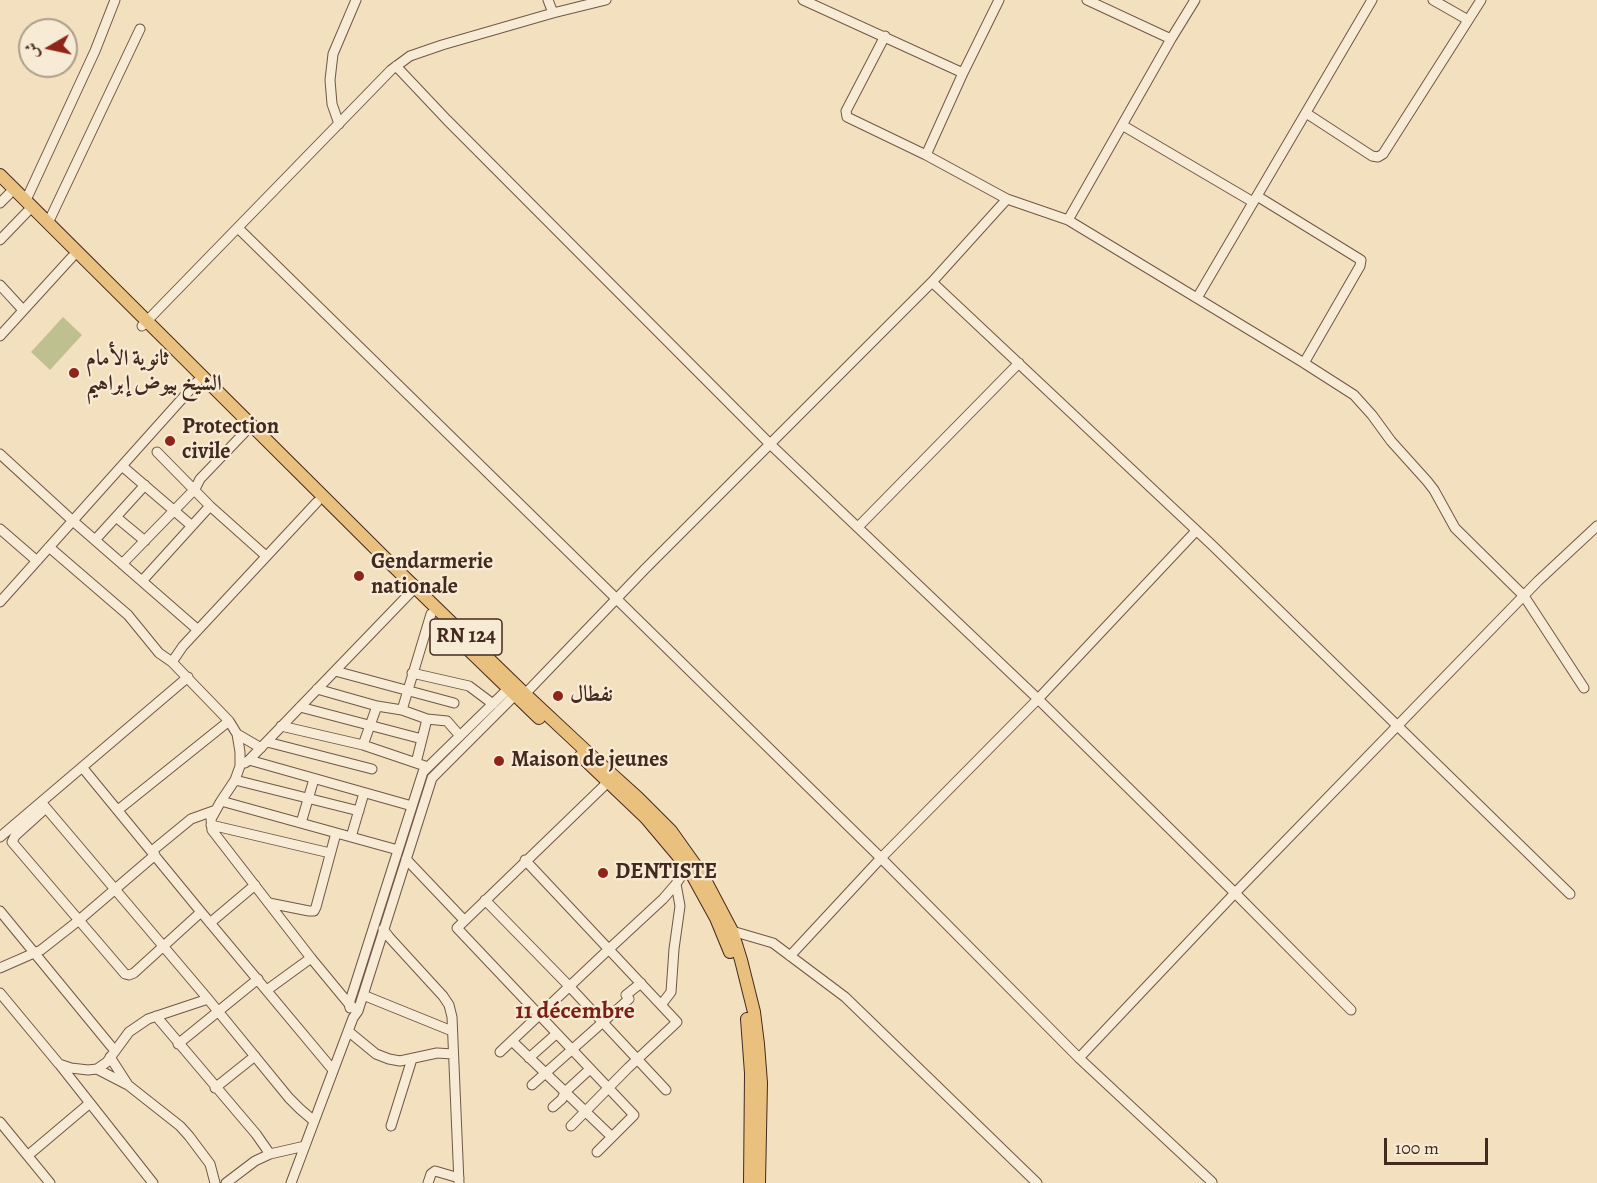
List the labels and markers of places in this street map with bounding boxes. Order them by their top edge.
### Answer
place label: ثانوية الأمام الشيخ بيوض إبراهيم [86,347,222,398]
marker: ثانوية الأمام الشيخ بيوض إبراهيم [67,366,81,380]
place label: Protection civile [182,415,279,466]
marker: Protection civile [163,434,177,448]
place label: Gendarmerie nationale [371,550,493,602]
marker: Gendarmerie nationale [352,569,366,583]
place label: نفطال [570,683,613,709]
marker: نفطال [551,689,565,703]
place label: Maison de jeunes [511,748,668,774]
marker: Maison de jeunes [492,754,506,768]
place label: DENTISTE [615,860,717,886]
marker: DENTISTE [596,866,610,880]

